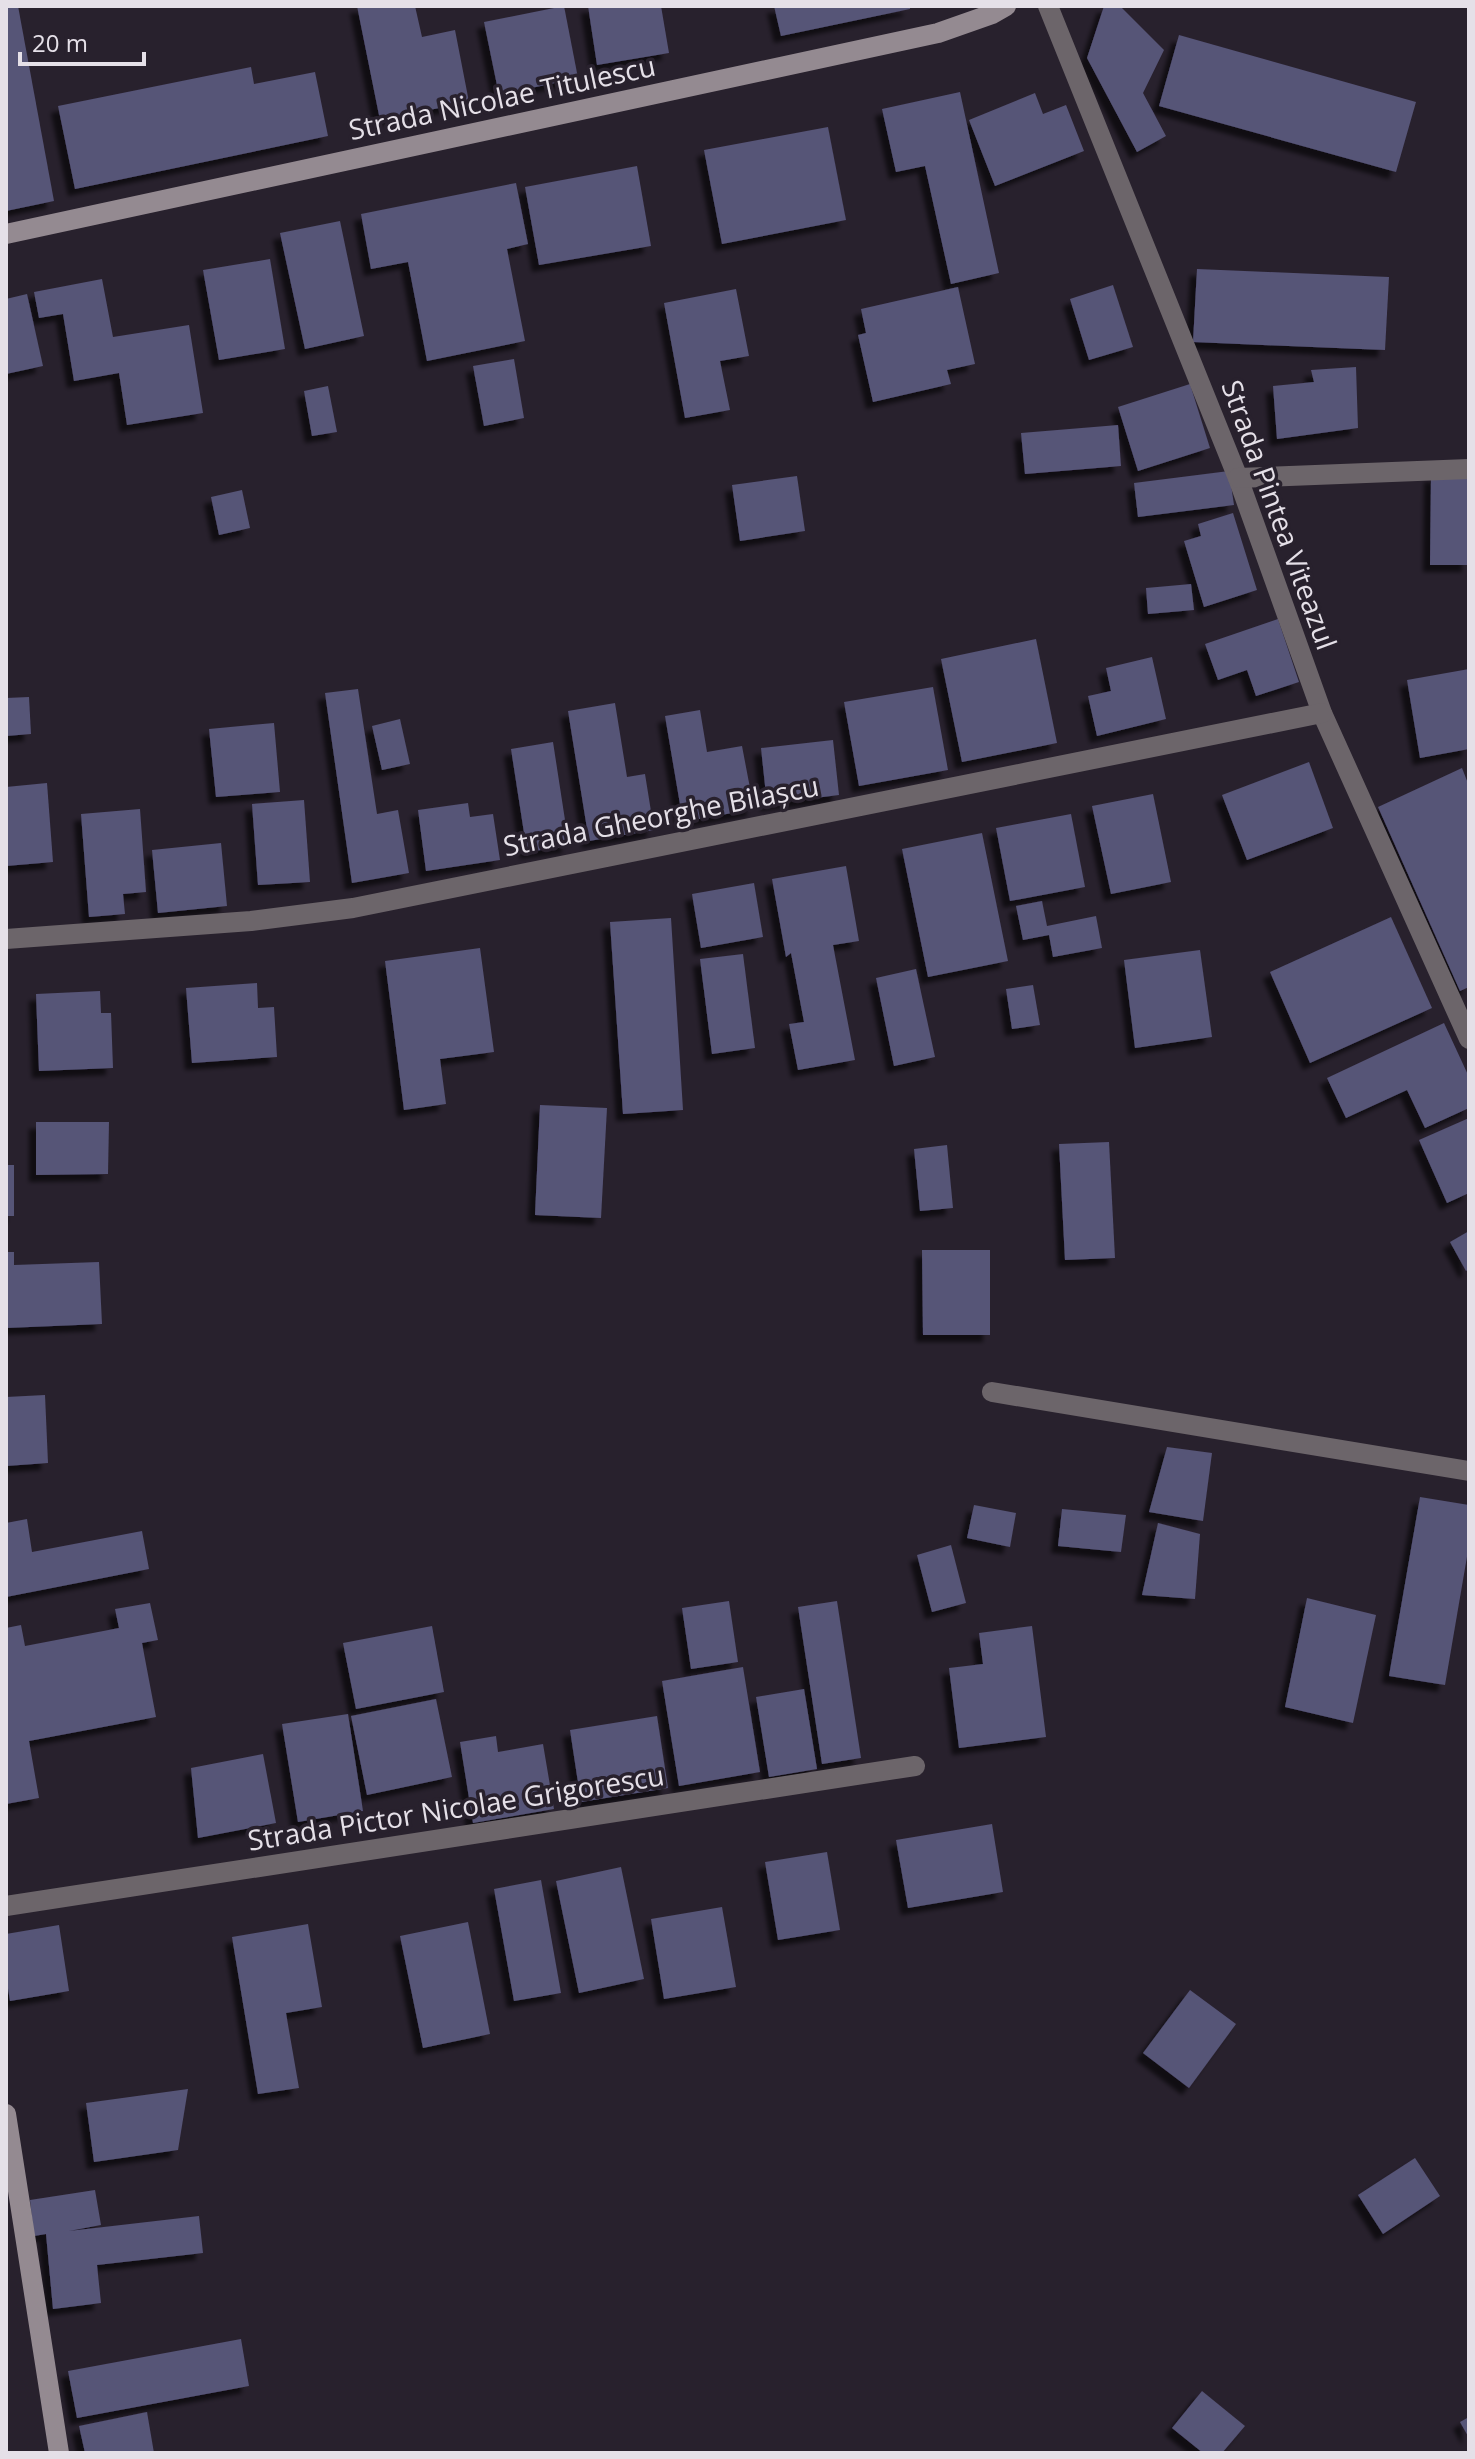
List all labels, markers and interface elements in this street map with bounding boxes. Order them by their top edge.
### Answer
scale bar [20,16,144,66]
text: 20 m [32,26,88,59]
street label: Strada Nicolae Titulescu [345,46,659,148]
street label: Strada Pintea Viteazul [1213,375,1346,655]
street label: Strada Gheorghe Bilașcu [500,766,822,864]
street label: Strada Pictor Nicolae Grigorescu [245,1755,667,1859]

